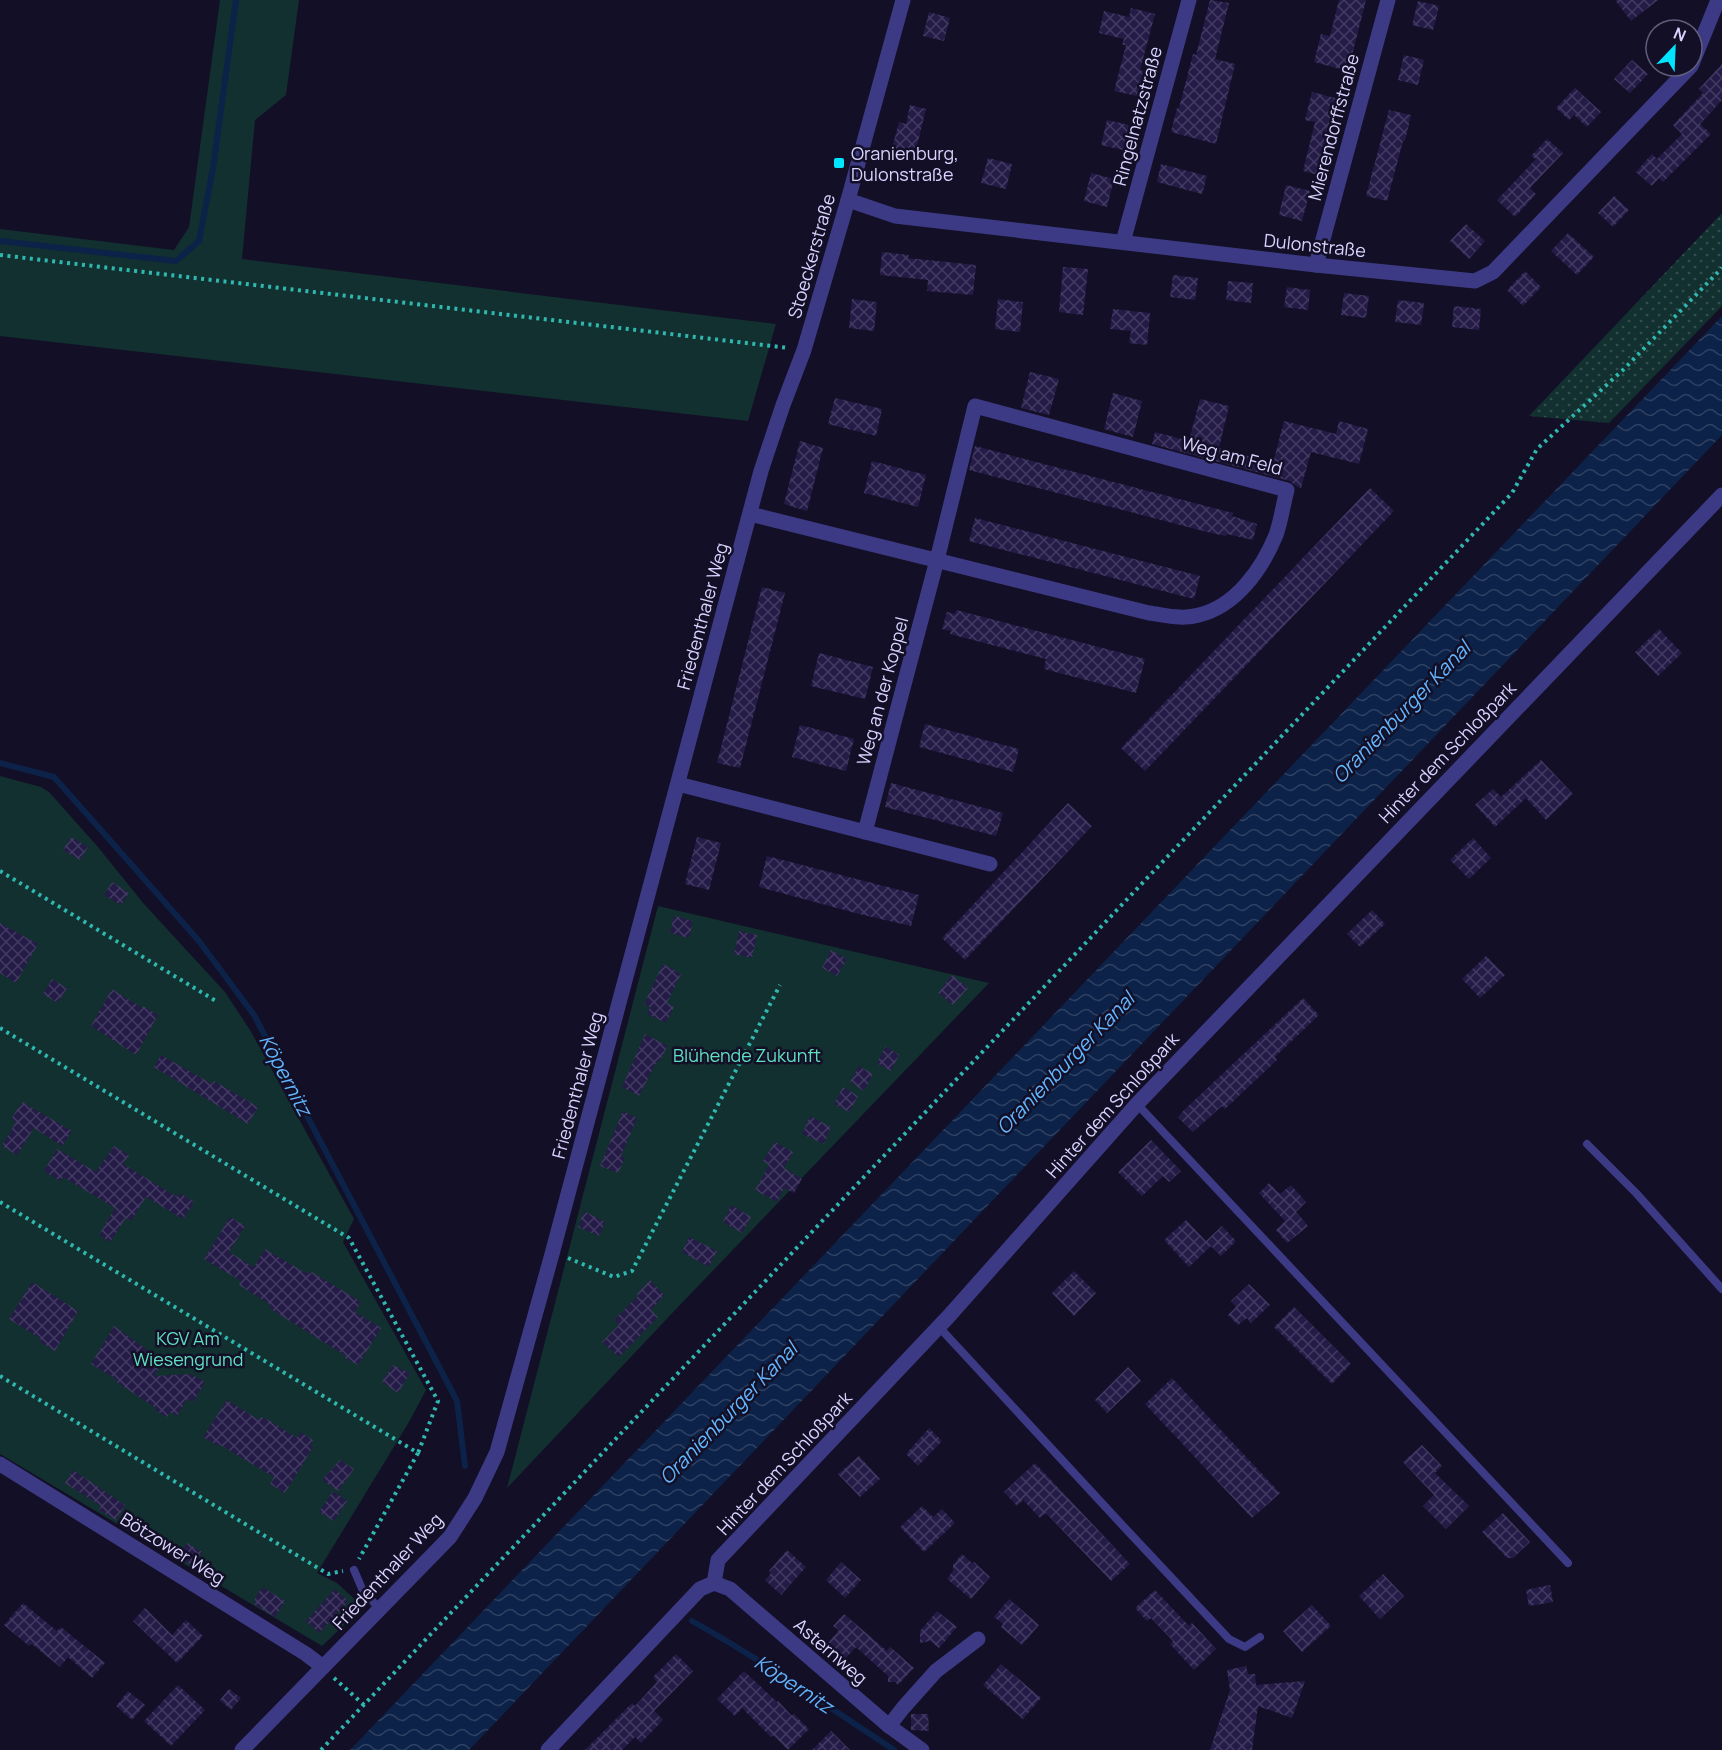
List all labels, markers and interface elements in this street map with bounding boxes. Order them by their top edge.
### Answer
north arrow [1644,18,1704,78]
text: N [1670,22,1689,47]
street label: Ringelnatzstraße [1107,44,1167,188]
street label: Mierendorffstraße [1302,51,1364,203]
place label: Oranienburg, Dulonstraße [851,141,959,186]
marker: Oranienburg, Dulonstraße [832,156,846,170]
street label: Stoeckerstraße [782,191,840,321]
street label: Dulonstraße [1263,228,1367,262]
street label: Weg am Feld [1179,430,1285,480]
street label: Friedenthaler Weg [671,540,733,692]
street label: Weg an der Koppel [851,614,913,768]
water label: Oranienburger Kanal [1326,633,1478,789]
street label: Hinter dem Schloßpark [1373,675,1522,828]
water label: Oranienburger Kanal [990,984,1142,1140]
street label: Friedenthaler Weg [546,1009,608,1161]
street label: Hinter dem Schloßpark [1040,1026,1184,1183]
water label: Köpernitz [253,1029,320,1123]
park label: Blühende Zukunft [673,1043,821,1067]
park label: KGV Am Wiesengrund [133,1326,243,1371]
water label: Oranienburger Kanal [653,1334,805,1490]
street label: Hinter dem Schloßpark [711,1385,858,1540]
street label: Bötzower Weg [116,1506,230,1590]
street label: Friedenthaler Weg [327,1507,447,1635]
street label: Asternweg [789,1612,873,1690]
water label: Köpernitz [749,1648,841,1721]

